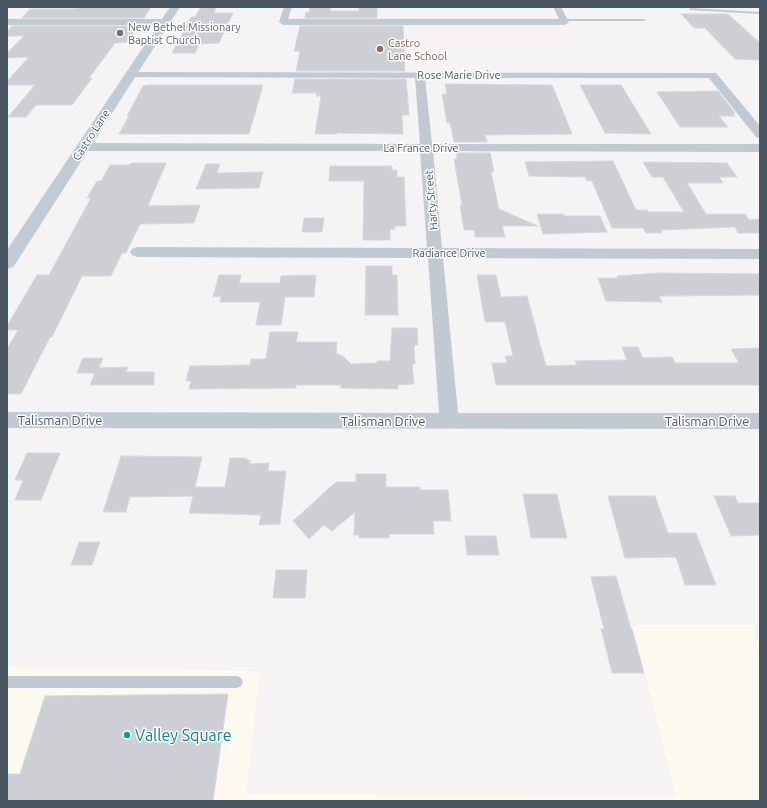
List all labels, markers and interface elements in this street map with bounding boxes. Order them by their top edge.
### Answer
place label: New Bethel Missionary Baptist Church [128,21,241,46]
marker: New Bethel Missionary Baptist Church [115,28,125,38]
place label: Castro Lane School [388,37,447,62]
marker: Castro Lane School [375,44,385,54]
street label: Rose Marie Drive [417,69,501,81]
street label: Castro Lane [70,107,112,163]
street label: La France Drive [383,142,459,154]
street label: Harty Street [422,169,440,231]
street label: Radiance Drive [412,247,486,259]
street label: Talisman Drive [18,413,102,427]
street label: Talisman Drive [341,414,425,428]
street label: Talisman Drive [665,414,749,428]
place label: Valley Square [135,726,232,744]
marker: Valley Square [122,730,132,740]

